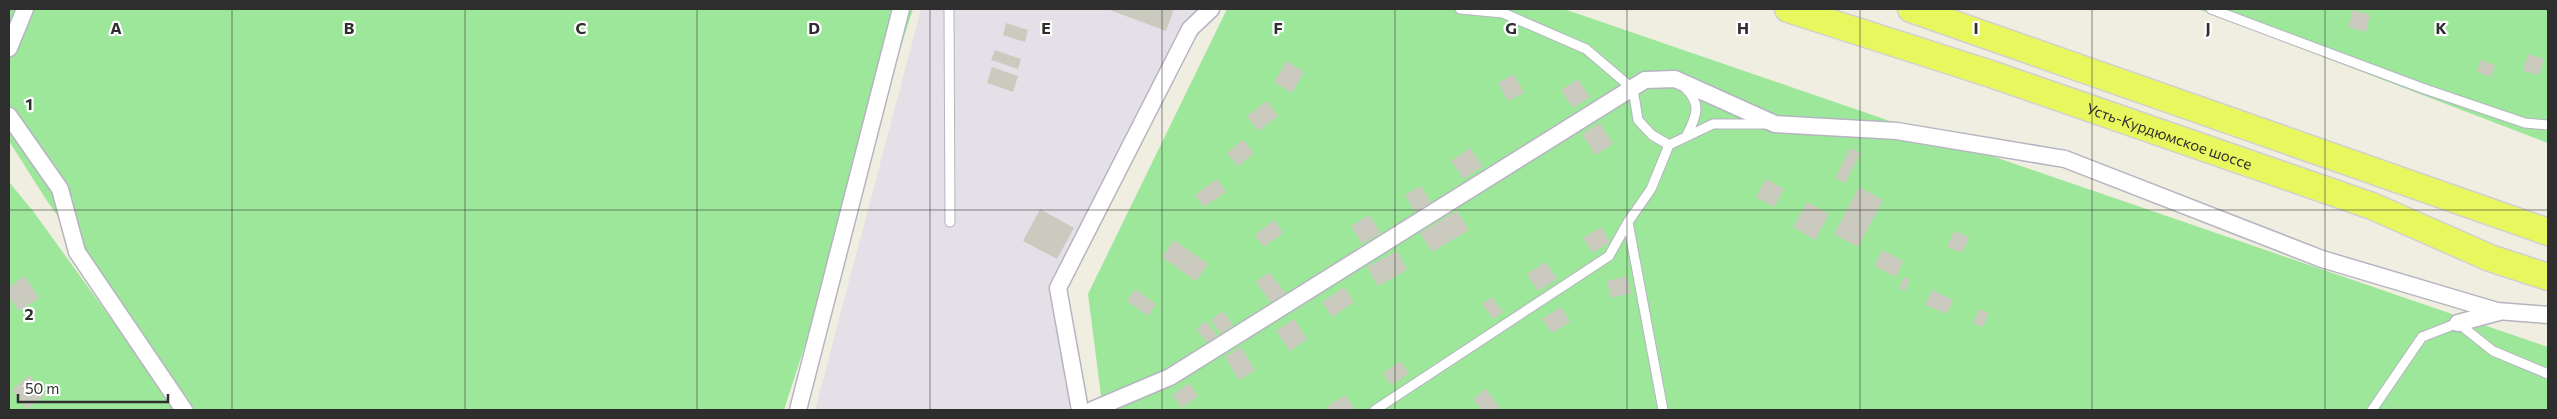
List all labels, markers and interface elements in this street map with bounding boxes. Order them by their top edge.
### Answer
text: A [110,18,122,37]
text: B [344,18,355,37]
text: C [576,18,587,37]
text: D [808,18,820,37]
text: E [1041,18,1051,37]
text: F [1273,18,1283,37]
text: G [1505,18,1517,37]
text: H [1737,18,1749,37]
text: I [1973,18,1979,37]
text: J [2205,18,2211,37]
text: K [2435,18,2447,37]
text: 1 [25,94,33,113]
street label: Усть-Курдюмское шоссе [2084,99,2255,173]
text: 2 [24,304,34,323]
scale bar [18,372,168,404]
text: 50 m [25,379,59,397]

